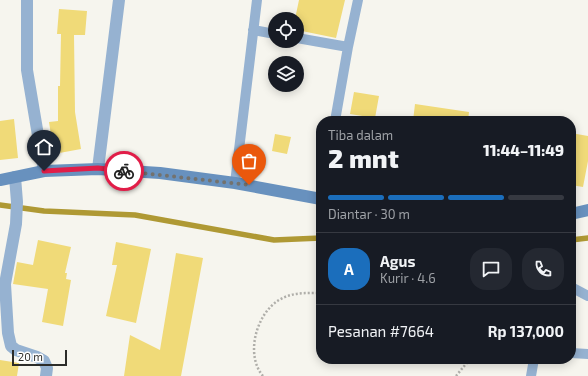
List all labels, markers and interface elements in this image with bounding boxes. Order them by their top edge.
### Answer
map controls [268,12,304,92]
button: locate [268,12,304,48]
button: layers [268,56,304,92]
text: Tiba dalam [328,127,393,143]
pin [27,130,61,171]
icon: home [33,136,55,158]
text: 11:44–11:49 [483,141,564,159]
text: 2 mnt [328,142,399,173]
pin [232,144,266,185]
icon: bag [238,150,260,172]
courier [104,151,144,191]
icon: bike [113,160,135,182]
text: Diantar · 30 m [328,206,410,222]
button: chat [470,248,512,290]
button: phone [522,248,564,290]
text: Agus [380,252,415,270]
text: A [344,260,354,278]
text: Kurir · 4.6 [380,270,436,286]
text: Pesanan #7664 [328,322,434,340]
text: Rp 137,000 [488,322,564,340]
scale bar [12,348,67,367]
text: 20 m [18,350,43,363]

